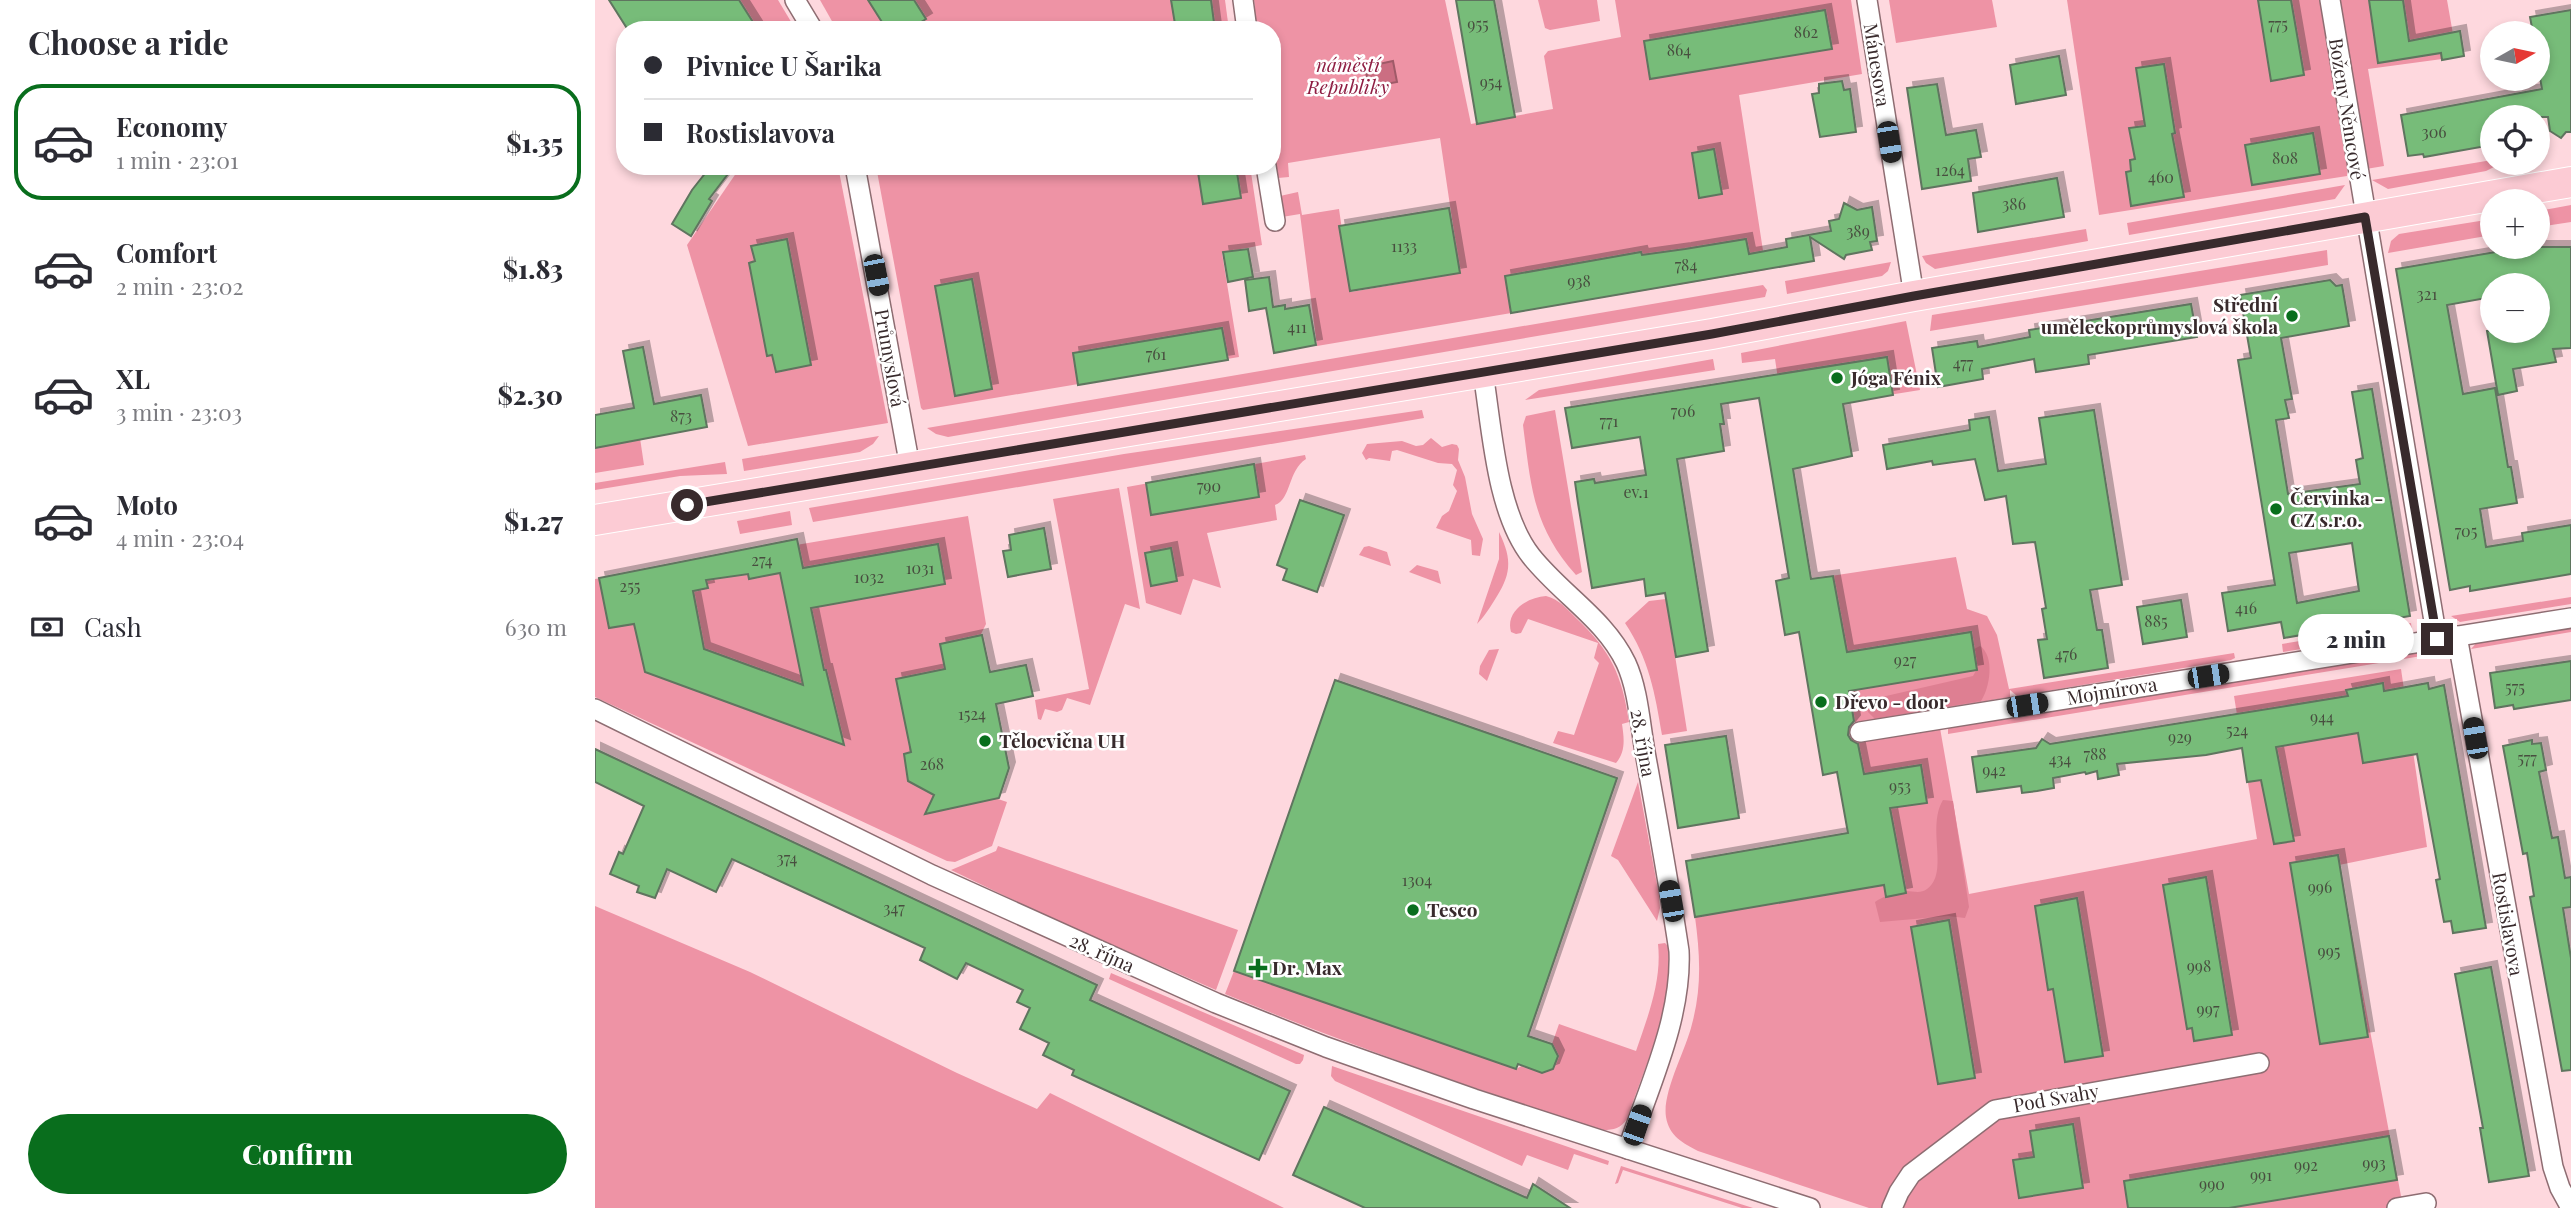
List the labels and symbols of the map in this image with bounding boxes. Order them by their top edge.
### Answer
house number: 955 [1467,13,1489,34]
house number: 775 [2268,13,2288,34]
house number: 862 [1794,21,1818,42]
street label: Mánesova [1859,21,1898,109]
north arrow [2480,21,2550,91]
street label: Boženy Němcové [2324,36,2372,182]
house number: 864 [1667,39,1691,60]
park label: náměstí Republiky [1306,51,1389,99]
house number: 954 [1480,71,1502,92]
car [1876,120,1903,164]
house number: 306 [2421,121,2447,142]
house number: 808 [2272,147,2298,168]
house number: 1264 [1935,159,1965,180]
house number: 460 [2148,166,2174,187]
house number: 386 [2002,193,2026,214]
house number: 389 [1846,220,1870,241]
house number: 1133 [1391,235,1417,256]
car [862,252,891,298]
house number: 784 [1675,254,1697,275]
house number: 938 [1567,270,1591,291]
house number: 321 [2417,283,2437,304]
place label: Střední uměleckoprůmyslová škola [2041,291,2278,339]
street label: Průmyslová [870,307,913,410]
marker: Střední uměleckoprůmyslová škola [2284,308,2300,324]
house number: 411 [1287,316,1307,337]
house number: 761 [1146,343,1166,364]
house number: 477 [1953,352,1974,373]
place label: Jóga Fénix [1850,364,1942,390]
marker: Jóga Fénix [1829,370,1845,386]
house number: 706 [1671,400,1695,421]
house number: 873 [670,405,692,426]
house number: 771 [1600,410,1619,431]
house number: 790 [1197,475,1221,496]
house number: ev.1 [1623,481,1649,502]
place label: Červinka - CZ s.r.o. [2290,484,2383,532]
route start [671,489,703,521]
marker: Červinka - CZ s.r.o. [2268,501,2284,517]
house number: 705 [2455,520,2477,541]
house number: 274 [751,549,773,570]
house number: 1031 [906,557,934,578]
house number: 1032 [854,566,884,587]
house number: 255 [620,575,640,596]
house number: 416 [2235,597,2257,618]
house number: 885 [2144,610,2168,631]
callout: 2 min [2297,614,2413,664]
route end [2421,623,2453,655]
house number: 476 [2055,643,2077,664]
house number: 927 [1894,649,1917,670]
car [2186,662,2231,690]
street label: Mojmírova [2065,670,2159,710]
house number: 575 [2505,676,2525,697]
place label: Dřevo - door [1835,688,1948,714]
car [2005,691,2050,719]
marker: Dřevo - door [1813,694,1829,710]
house number: 1524 [958,703,986,724]
house number: 944 [2310,706,2334,727]
street label: 28. října [1625,707,1663,779]
car [2462,715,2489,761]
house number: 524 [2226,719,2248,740]
house number: 929 [2168,726,2192,747]
place label: Tělocvična UH [999,727,1126,753]
marker: Tělocvična UH [977,733,993,749]
house number: 788 [2083,743,2107,764]
house number: 577 [2517,747,2537,768]
house number: 434 [2049,748,2071,769]
house number: 268 [920,753,944,774]
house number: 942 [1982,759,2006,780]
house number: 953 [1889,775,1911,796]
house number: 374 [776,847,798,868]
house number: 1304 [1402,869,1432,890]
street label: Rostislavova [2487,870,2531,978]
house number: 996 [2308,876,2332,897]
car [1658,878,1685,924]
place label: Tesco [1427,896,1478,922]
house number: 347 [883,897,905,918]
marker: Tesco [1405,902,1421,918]
street label: 28. října [1066,926,1139,978]
house number: 995 [2318,940,2340,961]
place label: Dr. Max [1272,954,1343,980]
house number: 998 [2187,955,2211,976]
marker: Dr. Max [1250,960,1266,976]
house number: 997 [2197,998,2220,1019]
street label: Pod Svahy [2011,1077,2101,1117]
car [1621,1102,1654,1148]
house number: 993 [2362,1152,2386,1173]
house number: 992 [2294,1154,2318,1175]
house number: 991 [2250,1164,2272,1185]
house number: 990 [2199,1173,2225,1194]

